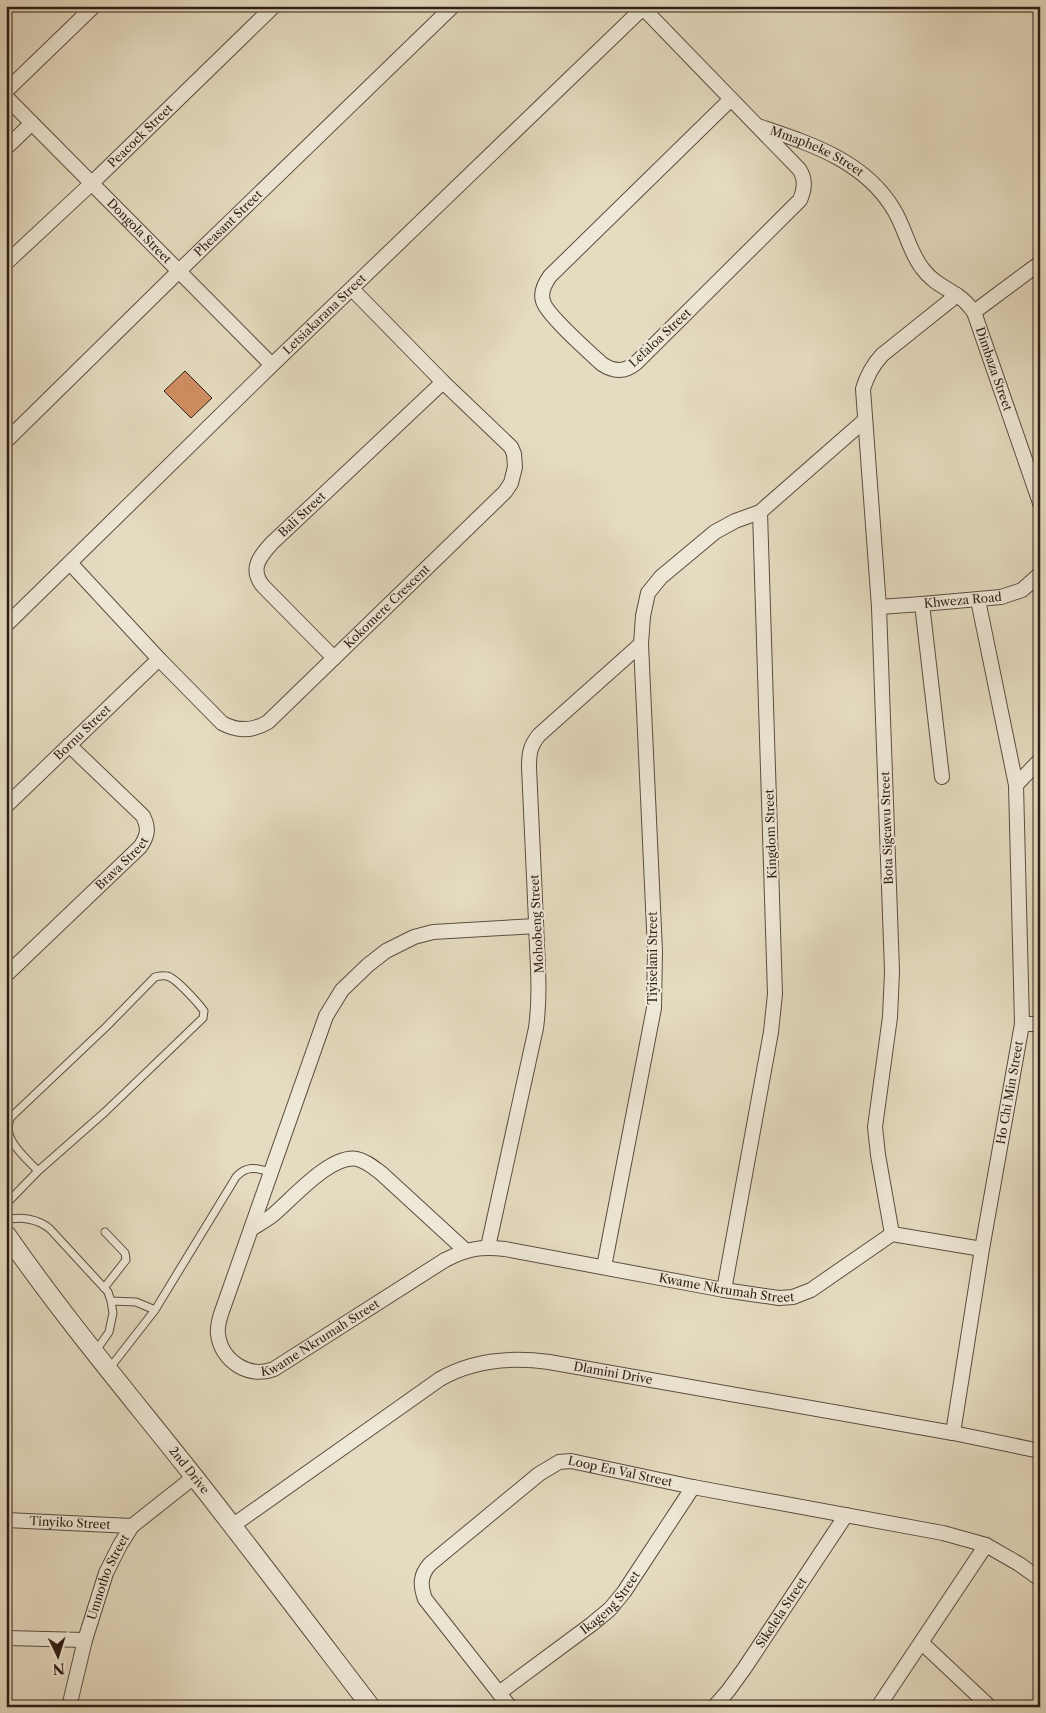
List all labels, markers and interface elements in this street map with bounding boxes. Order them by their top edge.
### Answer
street label: Peacock Street [104,100,176,170]
street label: Mmapheke Street [768,123,868,180]
street label: Pheasant Street [191,186,266,259]
street label: Dongola Street [104,195,175,267]
street label: Letsiakarana Street [280,270,369,357]
street label: Lefaloa Street [625,305,694,370]
street label: Dimbaza Street [973,325,1016,414]
street label: Bali Street [275,488,329,540]
street label: Kokomere Crescent [341,561,433,651]
street label: Khweza Road [923,589,1003,611]
street label: Bornu Street [51,701,114,763]
street label: Bota Sigcawu Street [877,770,896,885]
street label: Kingdom Street [761,788,780,879]
street label: Brava Street [92,834,152,893]
street label: Mohobeng Street [526,873,547,974]
street label: Tiyiselani Street [645,911,660,1004]
street label: Ho Chi Min Street [993,1039,1026,1146]
street label: Kwame Nkrumah Street [658,1270,796,1305]
street label: Kwame Nkrumah Street [260,1295,383,1379]
street label: Dlamini Drive [572,1358,654,1387]
street label: 2nd Drive [166,1443,213,1497]
street label: Loop En Val Street [567,1453,675,1490]
street label: Tinyiko Street [29,1513,112,1532]
street label: Umnotho Street [84,1531,132,1622]
street label: Ikageng Street [577,1567,643,1637]
street label: Sikelela Street [752,1574,810,1651]
north arrow [32,1630,82,1680]
text: N [52,1660,66,1678]

